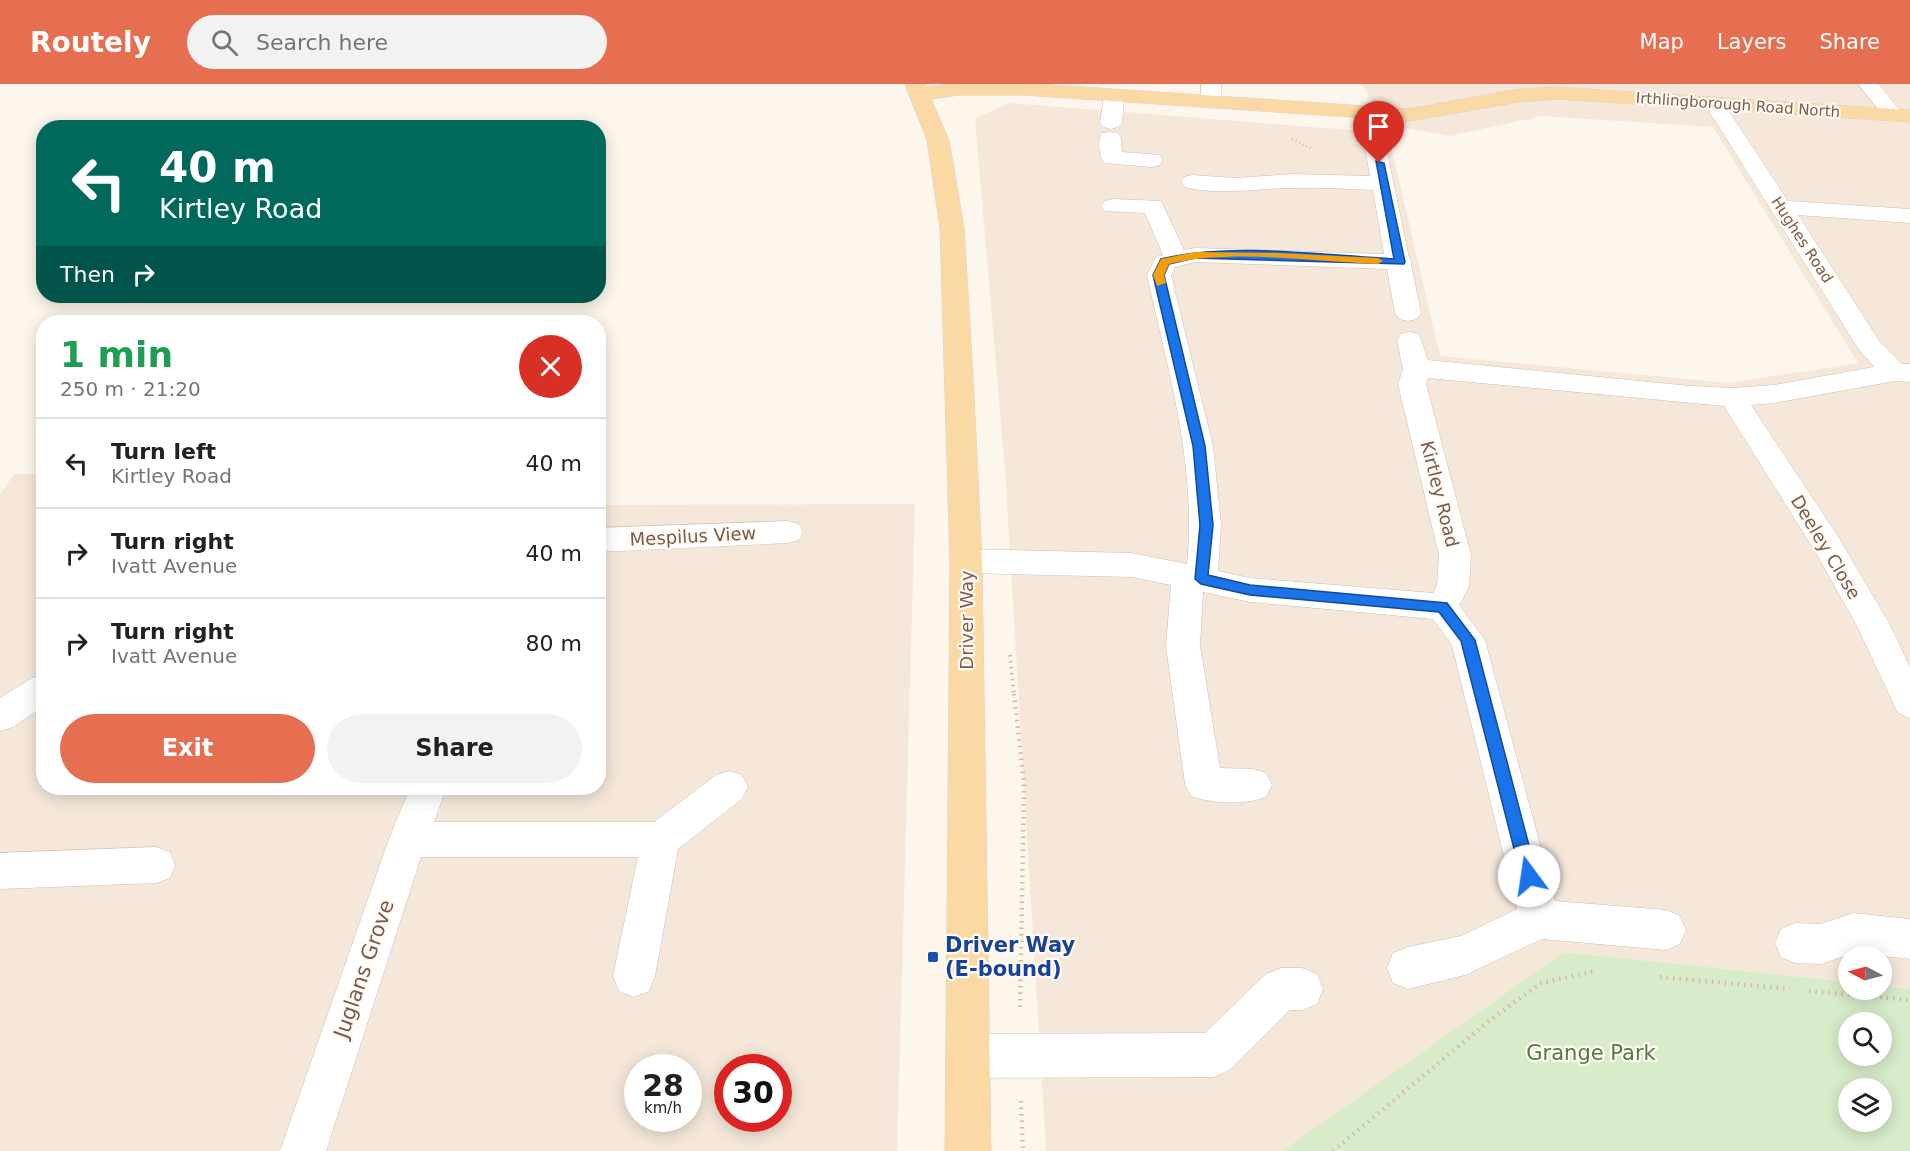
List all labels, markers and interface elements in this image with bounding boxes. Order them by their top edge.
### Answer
search box [187,15,607,69]
text: Routely [30,26,151,59]
icon: search [208,26,241,59]
text: Search here [256,30,388,55]
text: Map [1640,30,1684,54]
text: Layers [1717,30,1786,54]
text: Share [1819,30,1880,54]
street label: Irthlingborough Road North [1635,89,1841,121]
pin [1353,101,1404,163]
icon: arrive [1362,110,1395,143]
text: 40 m [159,143,276,192]
icon: left [60,144,138,222]
text: Kirtley Road [159,193,322,224]
street label: Hughes Road [1767,193,1837,287]
icon: right [127,258,160,291]
text: Then [60,262,115,287]
text: 1 min [60,334,173,375]
button: close [519,335,582,398]
text: 250 m · 21:20 [60,377,201,401]
text: Turn left [111,439,216,464]
street label: Kirtley Road [1417,439,1463,549]
icon: left [60,447,93,480]
text: 40 m [526,451,582,476]
text: Kirtley Road [111,464,232,488]
street label: Deeley Close [1787,491,1865,603]
street label: Mespilus View [629,522,757,550]
text: Turn right [111,529,234,554]
icon: right [60,537,93,570]
text: 40 m [526,541,582,566]
text: Ivatt Avenue [111,554,237,578]
street label: Driver Way [956,570,977,670]
text: Turn right [111,619,234,644]
icon: right [60,627,93,660]
text: 80 m [526,631,582,656]
text: Ivatt Avenue [111,644,237,668]
button: Exit [60,714,315,783]
button: Share [327,714,582,783]
position arrow [1497,844,1561,908]
street label: Juglans Grove [328,896,399,1043]
place label: Driver Way (E-bound) [945,933,1076,981]
north arrow [1838,946,1892,1000]
map controls [1838,946,1892,1132]
marker: Driver Way (E-bound) [926,950,940,964]
button: search [1838,1012,1892,1066]
park label: Grange Park [1526,1041,1657,1065]
speed limit sign: 30 [714,1054,792,1132]
text: 28 [642,1068,684,1103]
button: layers [1838,1078,1892,1132]
text: km/h [644,1099,682,1117]

